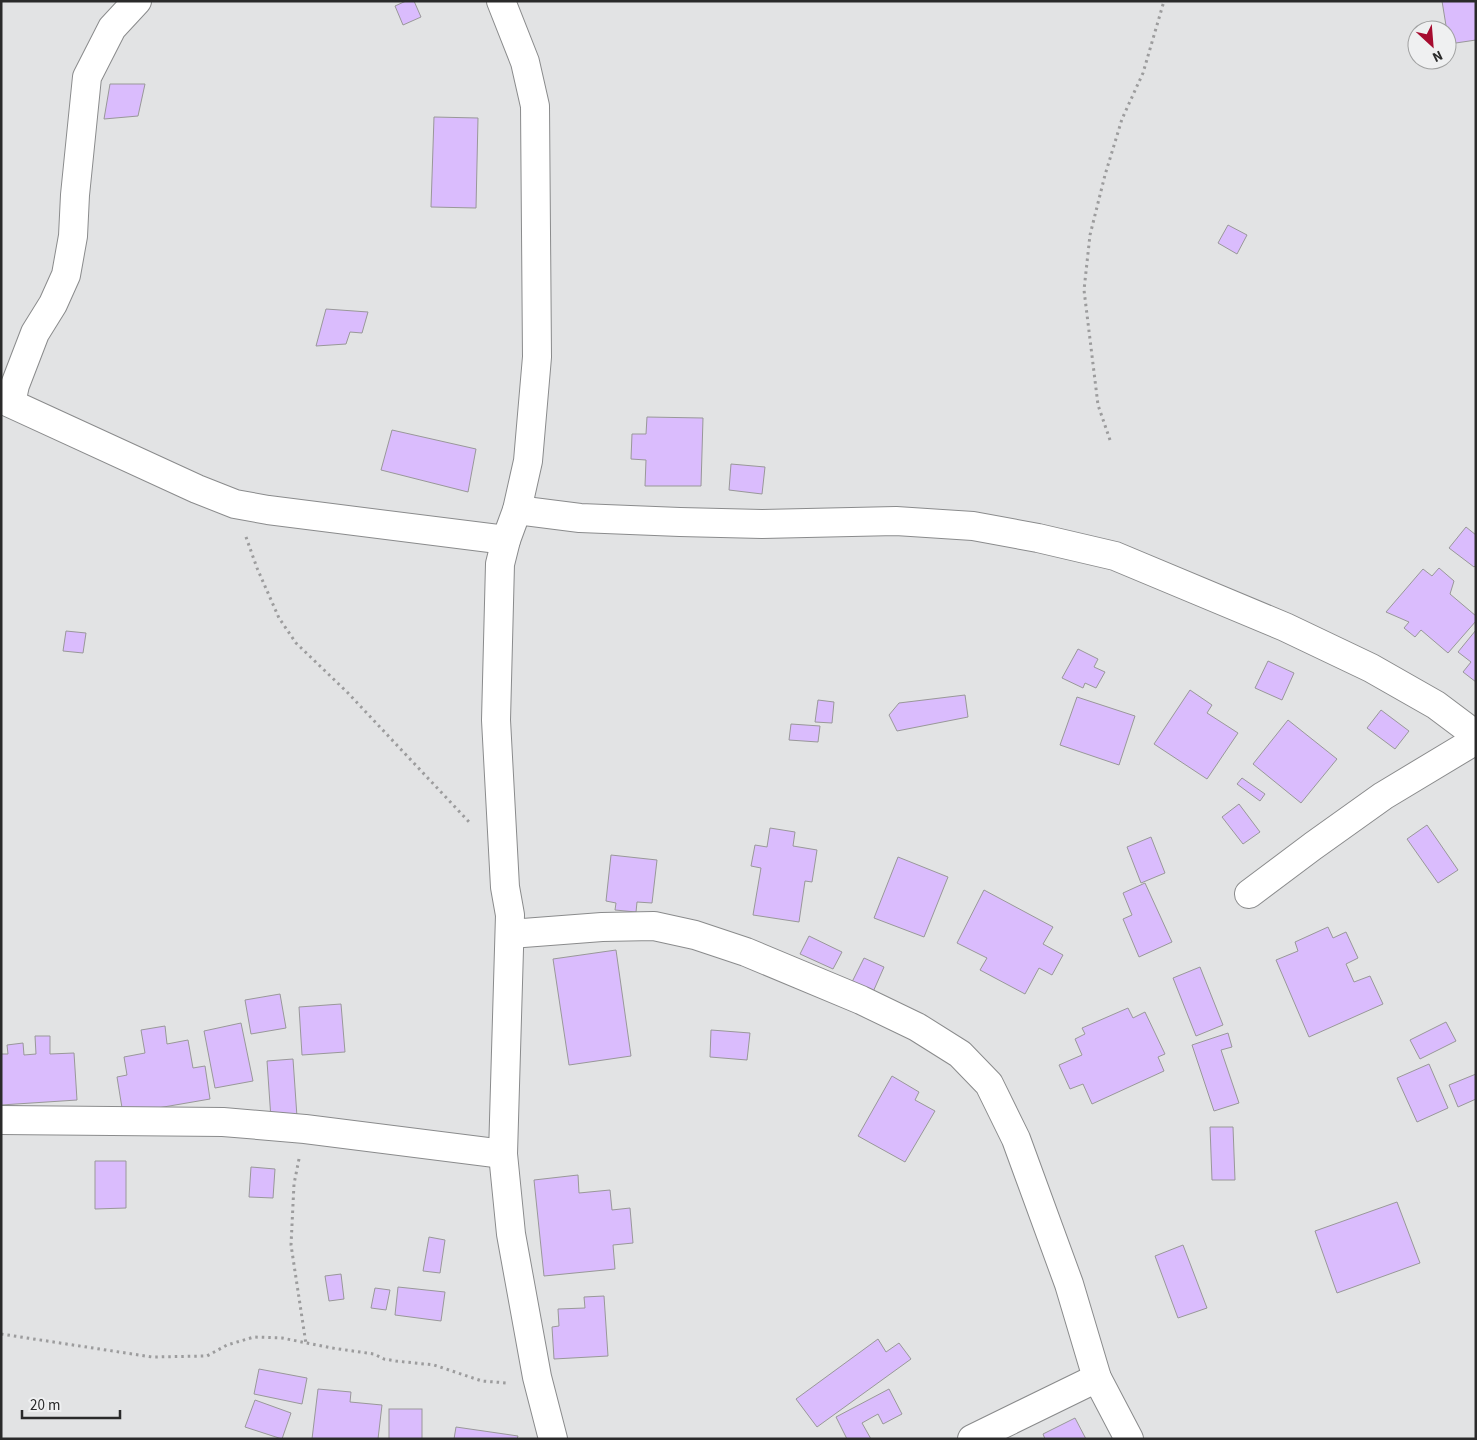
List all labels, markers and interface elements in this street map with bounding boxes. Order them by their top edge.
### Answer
north arrow [1407,20,1457,70]
text: N [1429,45,1446,67]
scale bar [22,1388,120,1420]
text: 20 m [30,1395,60,1416]

